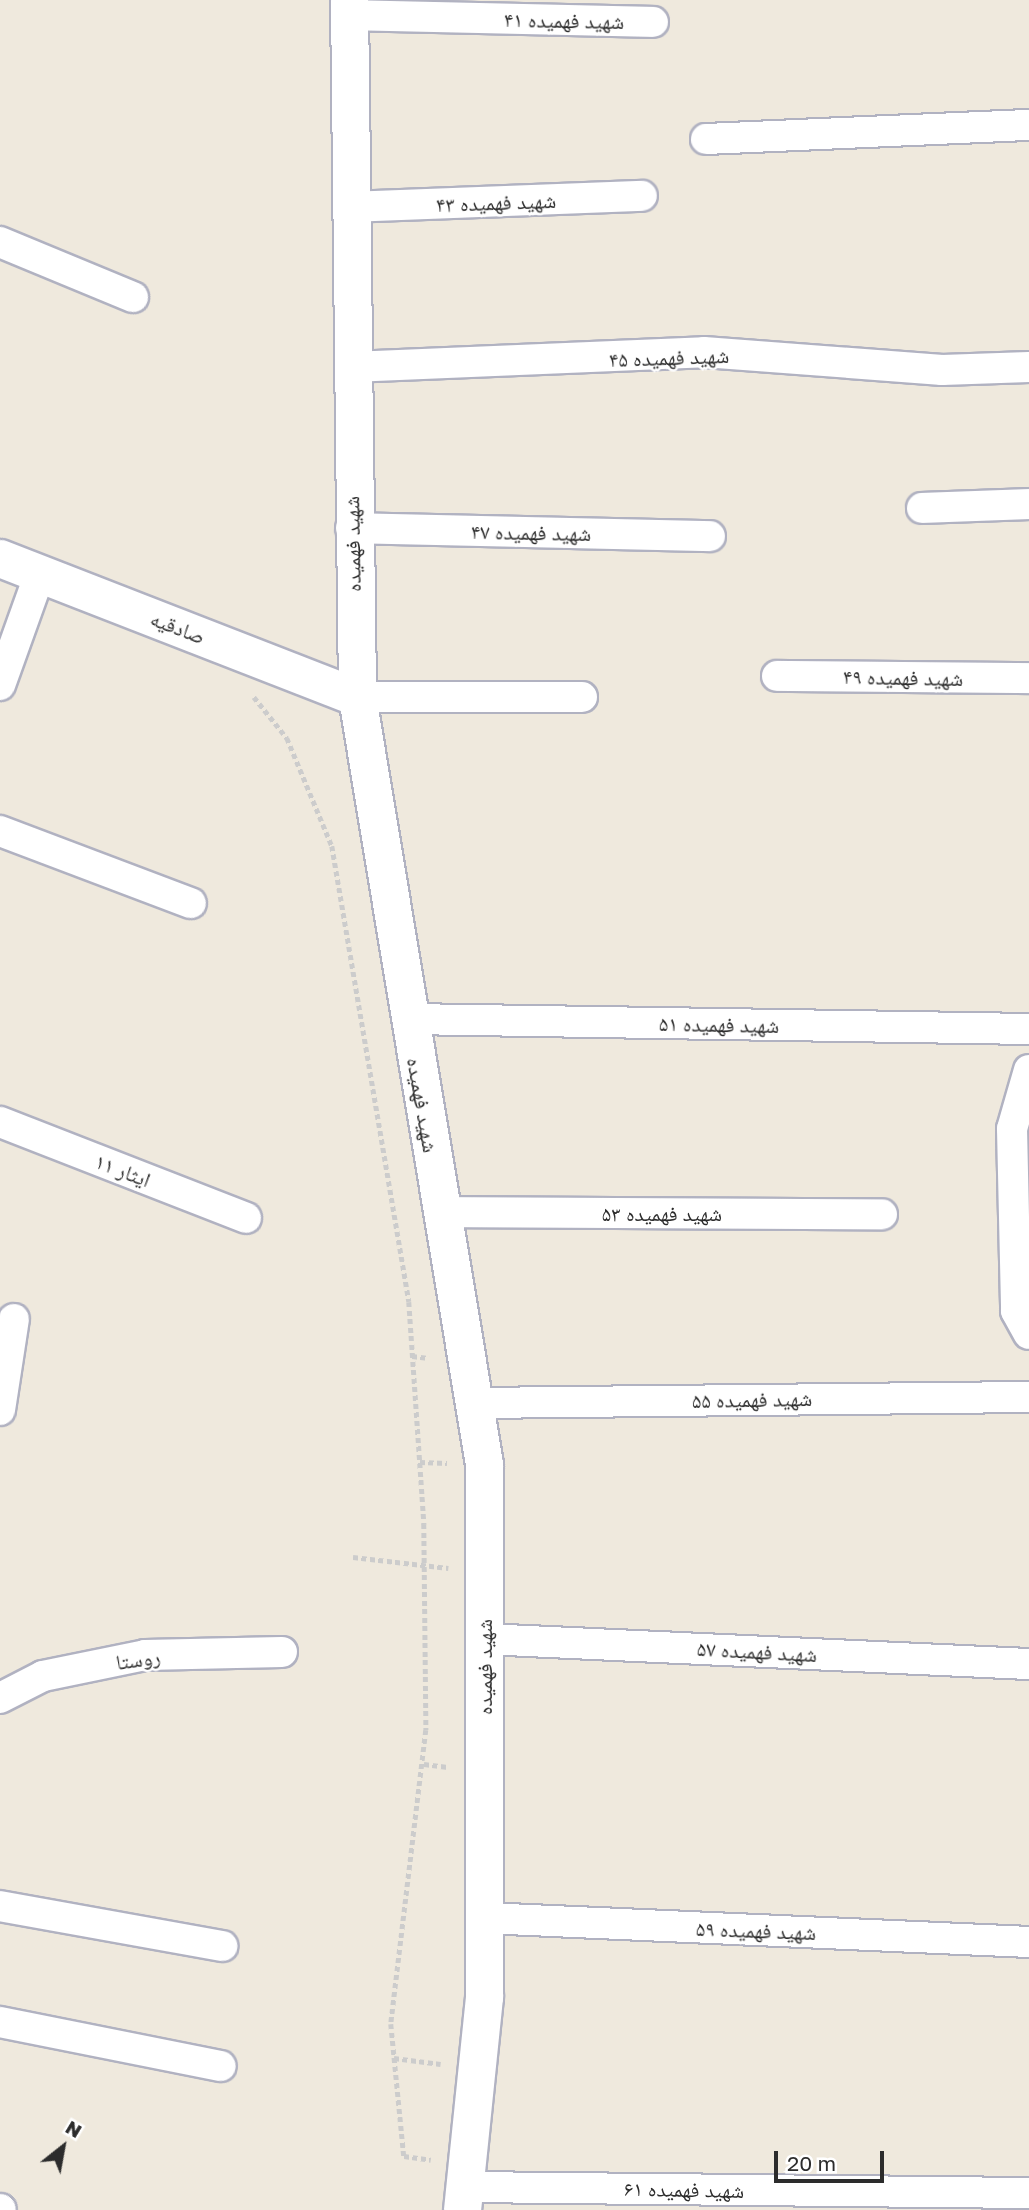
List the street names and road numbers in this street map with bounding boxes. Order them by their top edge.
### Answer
street label: شهید فهمیده ۴۱ [504,6,624,34]
street label: شهید فهمیده ۴۳ [435,187,557,217]
street label: شهید فهمیده ۴۵ [608,342,730,372]
street label: شهید فهمیده [339,496,365,592]
street label: شهید فهمیده ۴۷ [471,518,591,546]
street label: صادقیه [147,605,209,649]
street label: شهید فهمیده ۴۹ [843,663,963,691]
street label: شهید فهمیده ۵۱ [659,1010,779,1038]
street label: شهید فهمیده [402,1055,444,1155]
street label: ایثار ۱۱ [92,1148,154,1192]
street label: شهید فهمیده ۵۳ [602,1200,722,1226]
street label: شهید فهمیده ۵۵ [692,1385,812,1413]
street label: شهید فهمیده [471,1619,497,1715]
street label: شهید فهمیده ۵۷ [696,1635,818,1667]
street label: روستا [114,1643,162,1675]
street label: شهید فهمیده ۵۹ [695,1915,817,1945]
street label: شهید فهمیده ۶۱ [624,2175,744,2203]

